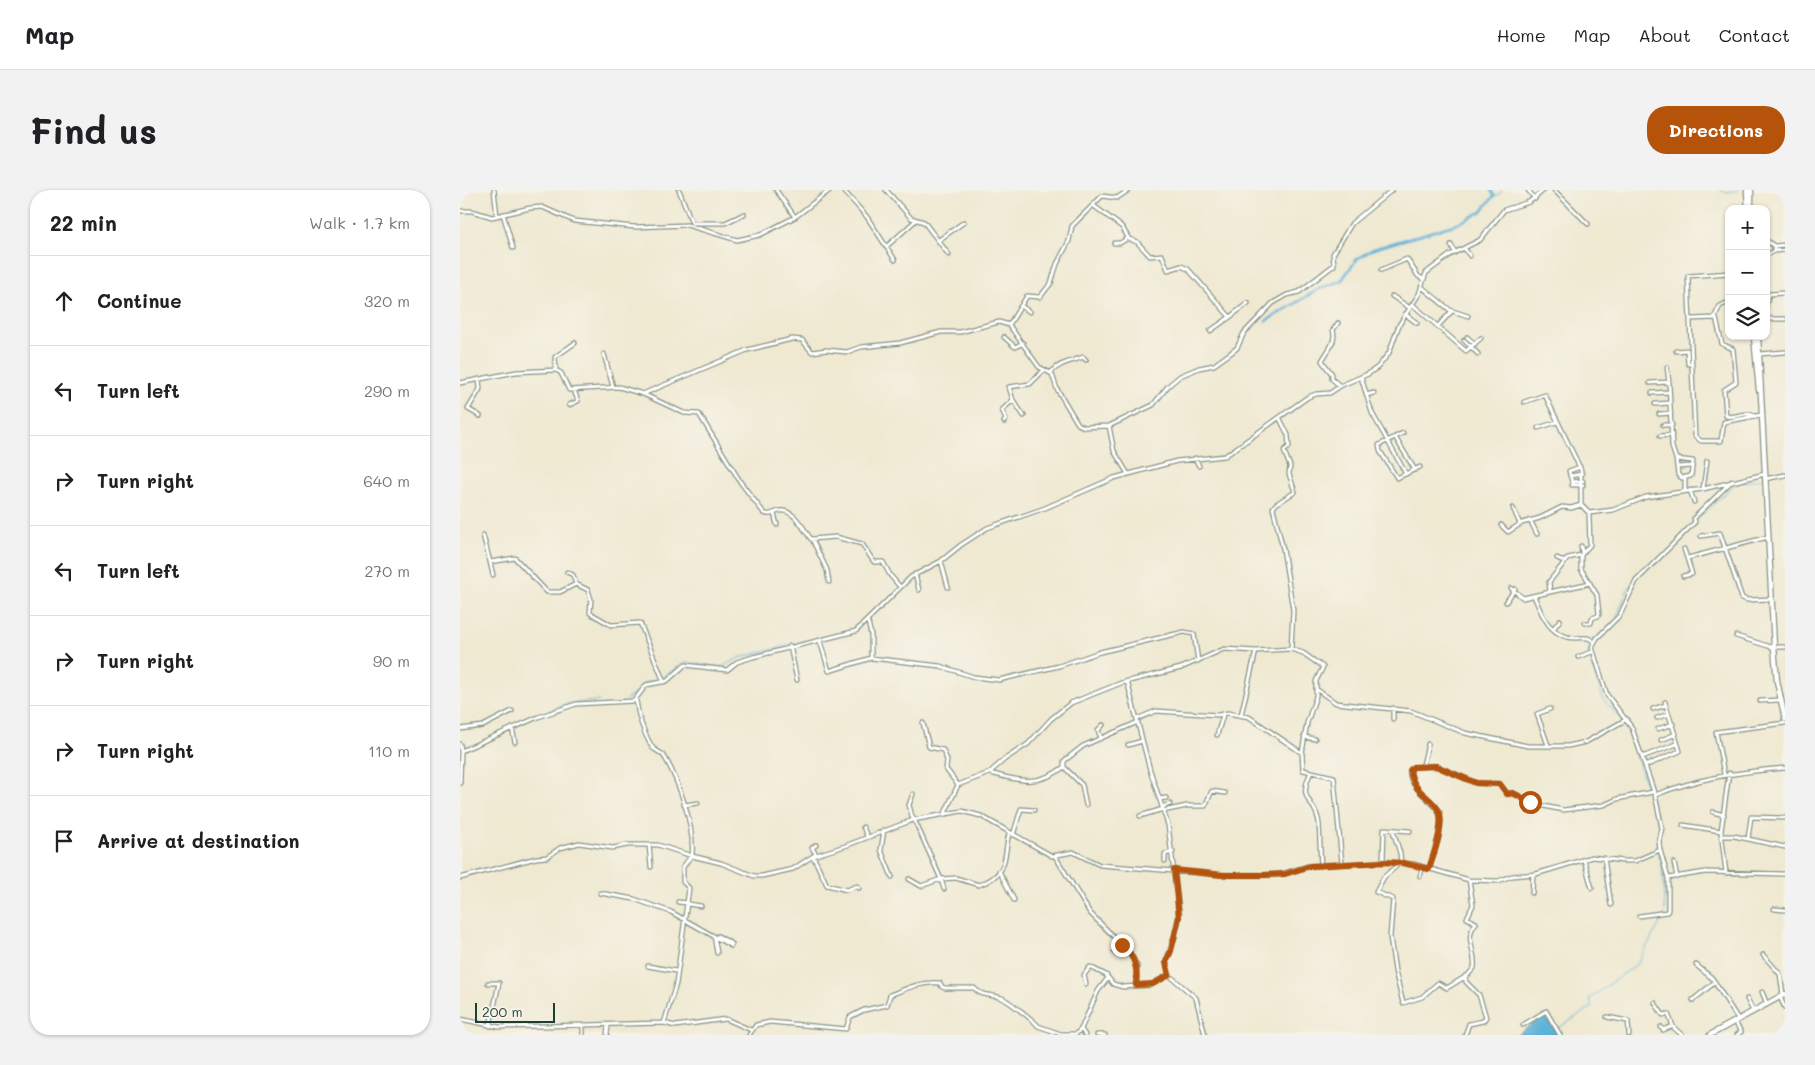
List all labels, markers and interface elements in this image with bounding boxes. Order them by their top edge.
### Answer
text: Map [25,19,74,50]
text: Home [1497,23,1546,47]
text: Map [1574,23,1610,47]
text: About [1638,23,1691,47]
text: Contact [1719,23,1790,47]
button: Directions [1647,106,1785,154]
text: Find us [30,107,157,153]
map controls [1725,205,1770,340]
button: + [1725,205,1770,250]
text: 22 min [50,209,117,236]
text: Walk · 1.7 km [309,212,410,233]
button: − [1725,250,1770,295]
icon: ahead [50,287,78,315]
text: Continue [97,288,182,313]
text: 320 m [364,290,410,311]
button: layers [1725,295,1770,340]
icon: left [50,377,78,405]
text: Turn left [97,378,180,403]
text: 290 m [364,380,410,401]
icon: right [50,467,78,495]
text: Turn right [97,468,194,493]
text: 640 m [363,470,410,491]
icon: left [50,557,78,585]
text: Turn left [97,558,180,583]
text: 270 m [364,560,410,581]
icon: right [50,647,78,675]
text: Turn right [97,648,194,673]
text: 90 m [373,650,410,671]
icon: right [50,737,78,765]
text: Turn right [97,738,194,763]
text: 110 m [368,740,410,761]
route start [1519,791,1542,814]
icon: arrive [50,827,78,855]
text: Arrive at destination [97,828,300,853]
route end [1111,934,1134,957]
scale bar [475,1000,555,1023]
text: 200 m [482,1002,523,1021]

